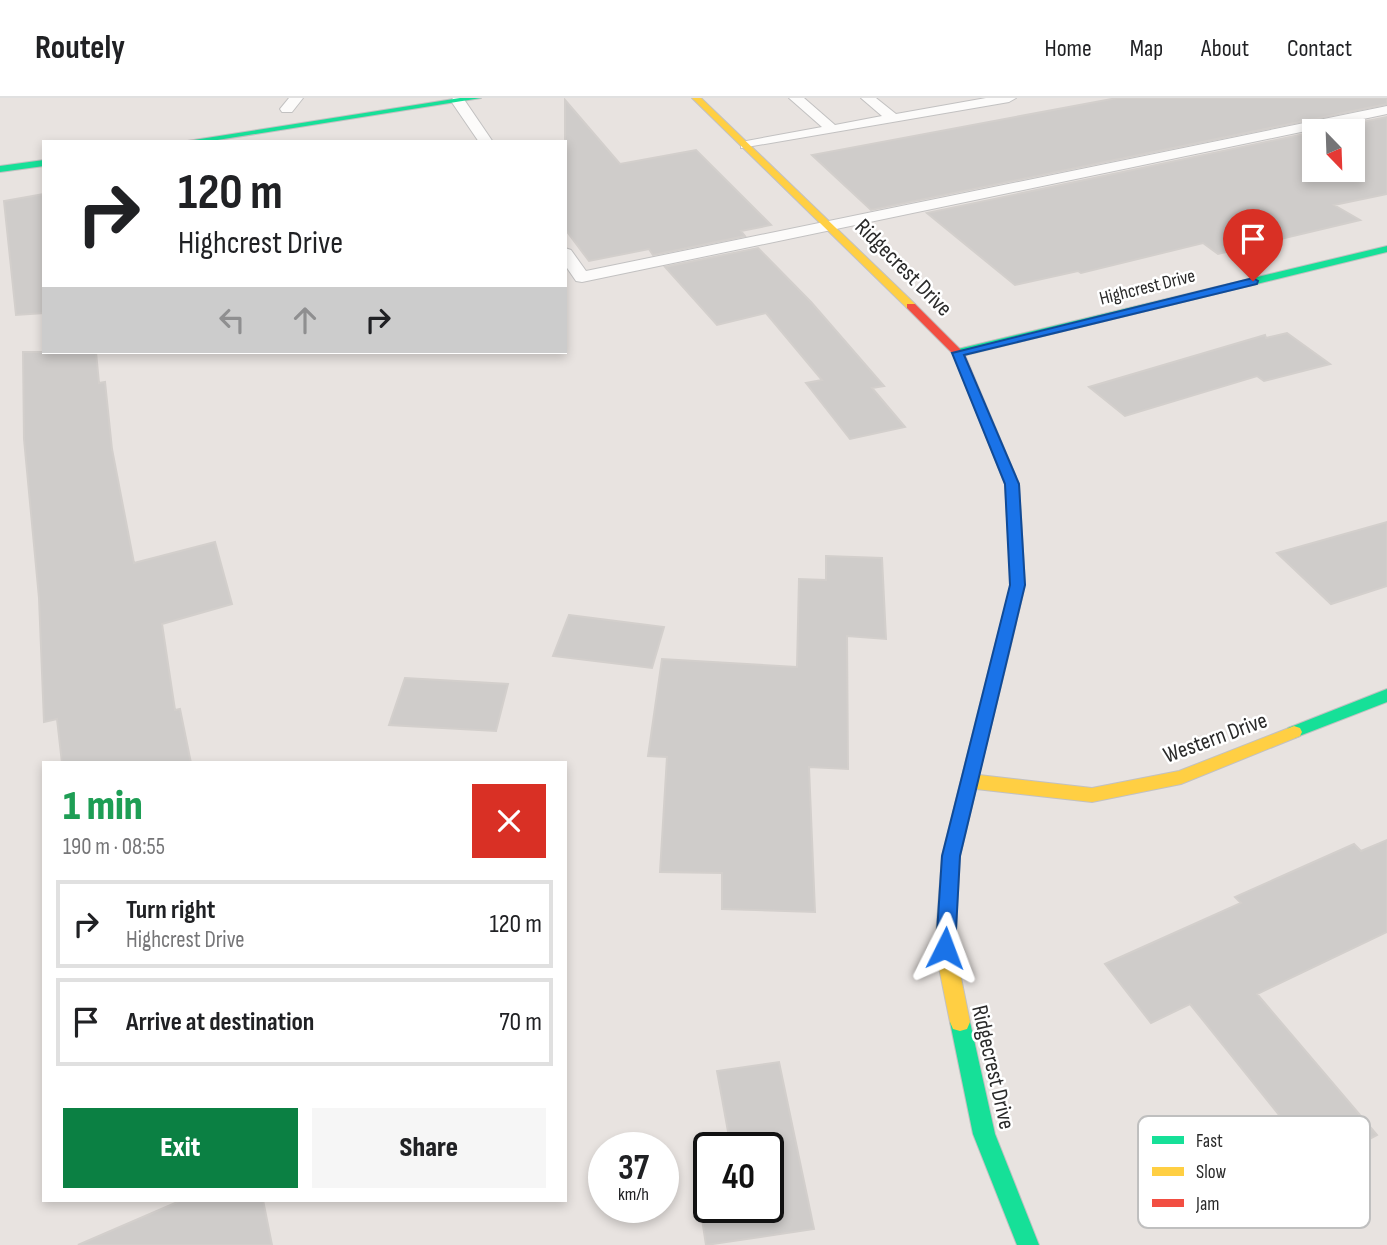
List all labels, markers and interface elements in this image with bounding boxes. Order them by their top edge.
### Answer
text: Routely [35,28,125,68]
text: Home [1044,34,1092,63]
text: Map [1130,34,1163,63]
text: About [1201,34,1249,63]
text: Contact [1287,34,1352,63]
north arrow [1302,119,1365,182]
map controls [1302,119,1365,182]
text: 120 m [178,164,283,223]
icon: right [63,168,154,259]
pin [1223,209,1283,281]
street label: Ridgecrest Drive [849,213,958,322]
icon: arrive [1234,220,1272,258]
text: Highcrest Drive [178,224,343,263]
street label: Highcrest Drive [1097,264,1198,310]
icon: left [213,301,251,339]
icon: ahead [286,301,324,339]
icon: right [359,301,397,339]
street label: Western Drive [1160,706,1271,770]
text: 1 min [63,781,143,832]
button: close [472,784,546,858]
text: 190 m · 08:55 [63,833,165,861]
text: Turn right [126,895,215,926]
icon: right [67,905,105,943]
text: 120 m [489,909,542,940]
position arrow [908,911,982,985]
text: Highcrest Drive [126,926,245,954]
street label: Ridgecrest Drive [965,1002,1021,1132]
icon: arrive [67,1003,105,1041]
text: Arrive at destination [126,1007,314,1038]
text: 70 m [499,1007,542,1038]
button: Exit [63,1108,298,1188]
button: Share [312,1108,546,1188]
legend [1138,1116,1370,1228]
text: Fast [1196,1130,1223,1153]
speed limit sign: 40 [693,1132,784,1223]
text: 37 [618,1147,649,1190]
text: Slow [1196,1161,1226,1184]
text: km/h [618,1184,649,1205]
text: Jam [1195,1193,1219,1216]

